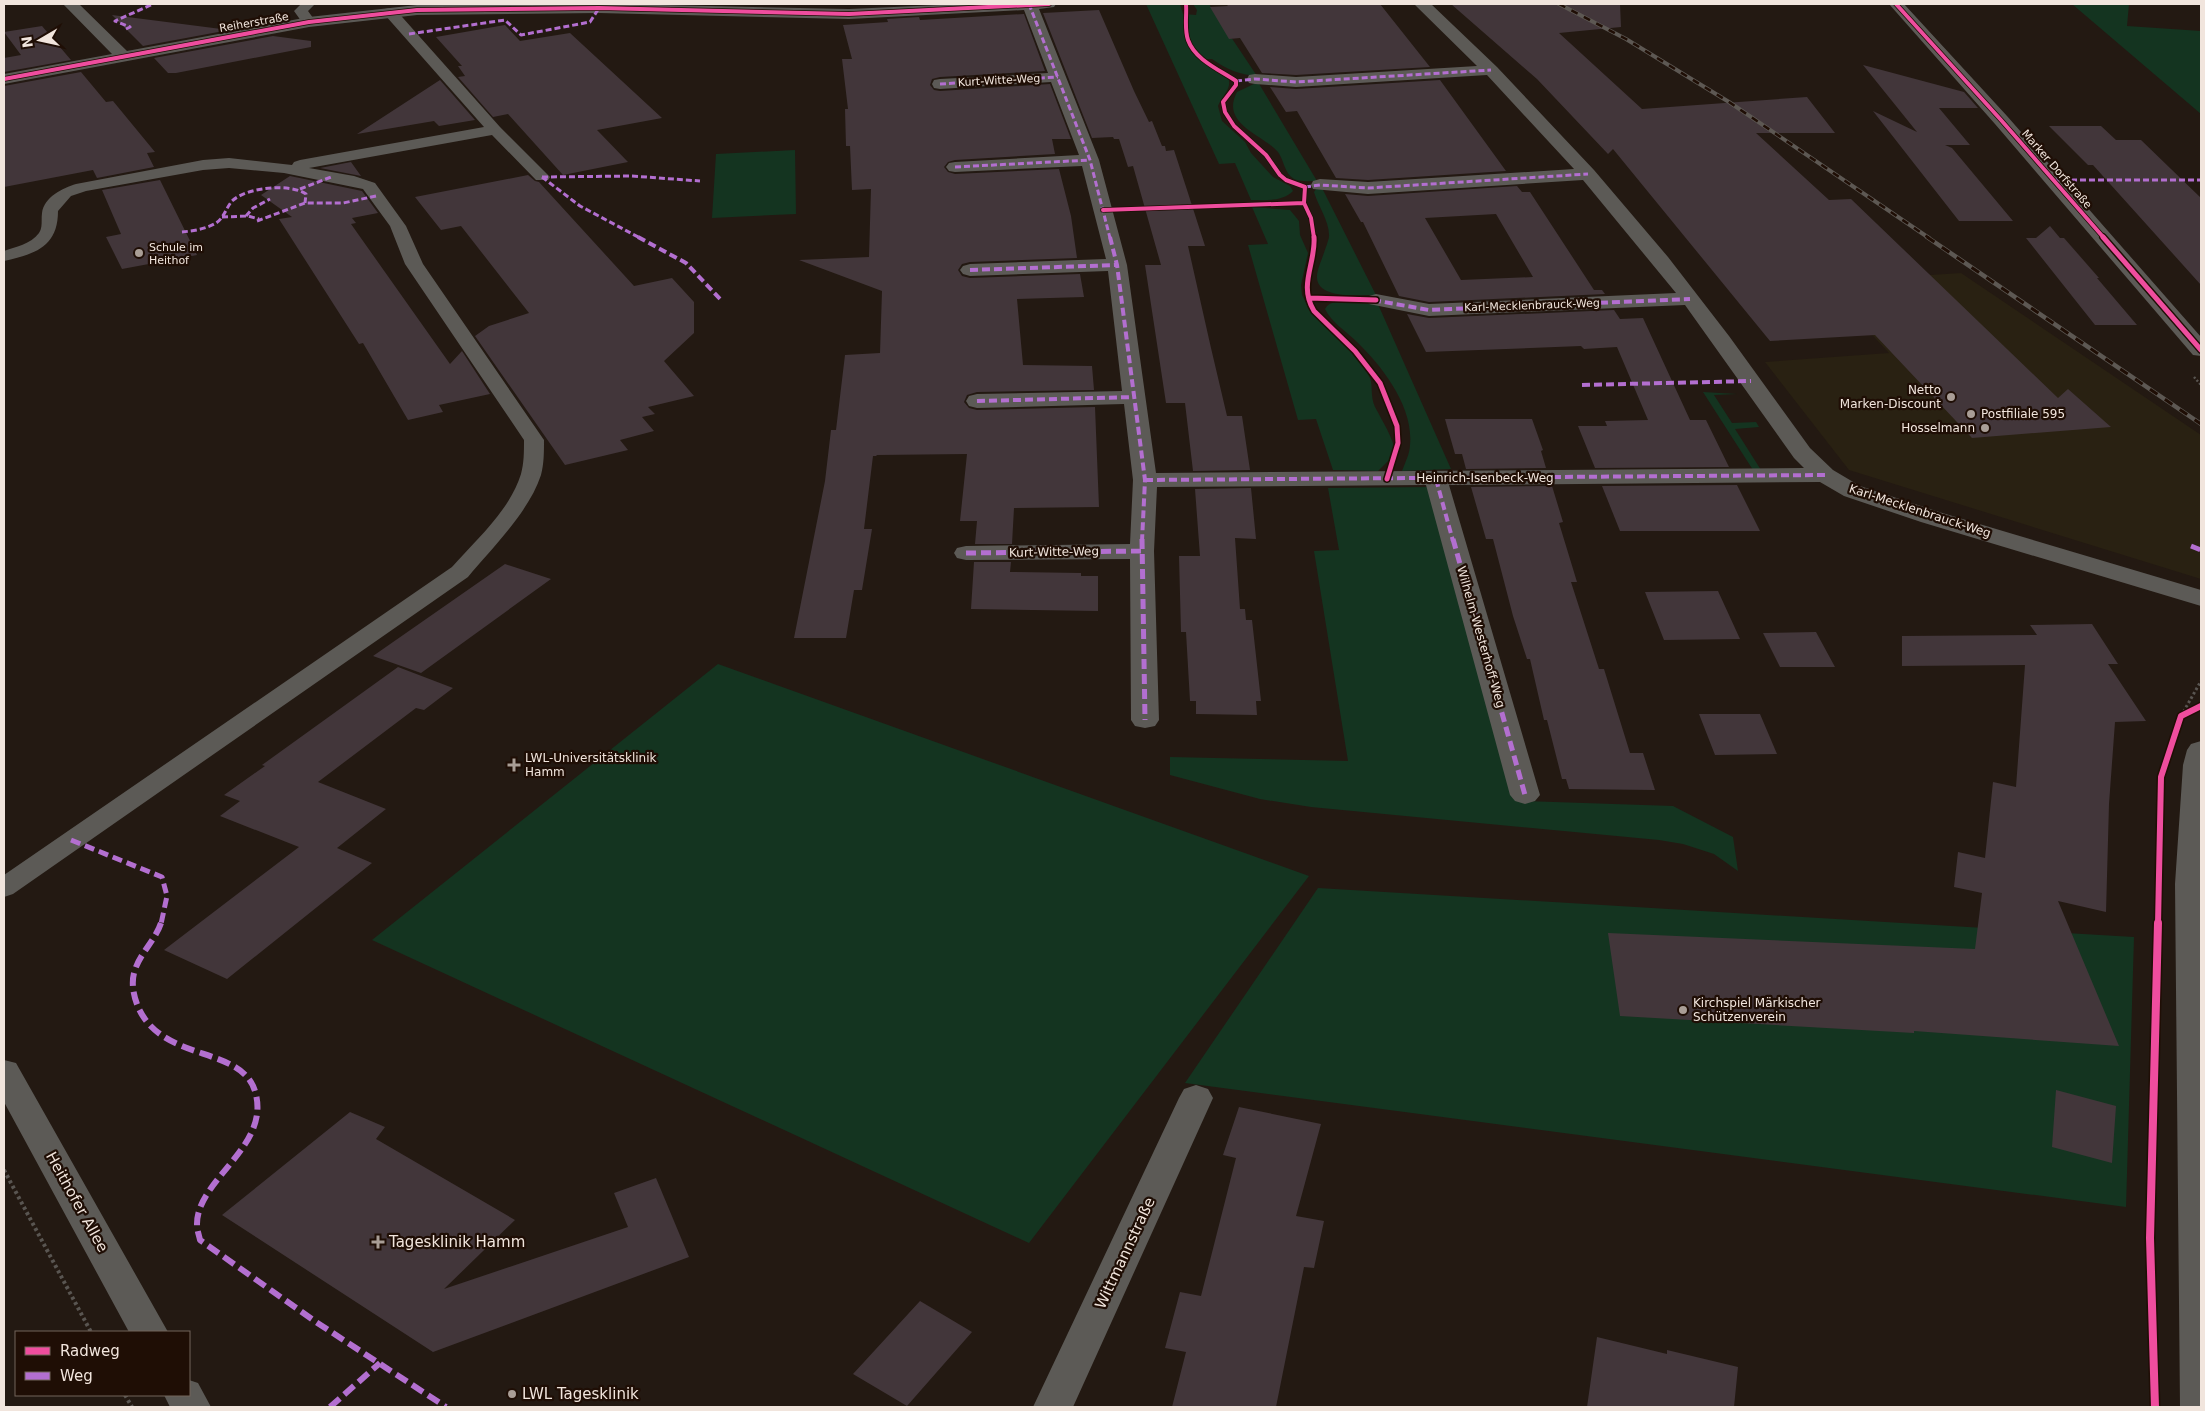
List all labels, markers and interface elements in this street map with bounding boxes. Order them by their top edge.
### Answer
street label: Reiherstraße [218,10,290,35]
north arrow [15,15,65,65]
text: N [18,35,36,49]
street label: Kurt-Witte-Weg [957,72,1041,89]
street label: Marker Dorfstraße [2019,127,2095,212]
place label: Schule im Heithof [149,241,203,267]
marker: Schule im Heithof [133,247,145,259]
street label: Karl-Mecklenbrauck-Weg [1464,297,1600,314]
place label: Netto Marken-Discount [1840,383,1941,411]
marker: Netto Marken-Discount [1945,391,1957,403]
place label: Postfiliale 595 [1981,407,2065,421]
marker: Postfiliale 595 [1965,408,1977,420]
place label: Hosselmann [1901,421,1975,435]
marker: Hosselmann [1979,422,1991,434]
street label: Heinrich-Isenbeck-Weg [1416,471,1554,485]
street label: Karl-Mecklenbrauck-Weg [1847,481,1993,541]
street label: Kurt-Witte-Weg [1009,544,1099,560]
street label: Wilhelm-Westerhoff-Weg [1454,564,1508,710]
place label: LWL-Universitätsklinik Hamm [525,751,657,779]
marker: LWL-Universitätsklinik Hamm [507,758,521,772]
place label: Kirchspiel Märkischer Schützenverein [1693,996,1821,1024]
marker: Kirchspiel Märkischer Schützenverein [1677,1004,1689,1016]
street label: Heithofer Allee [42,1149,112,1255]
street label: Wittmannstraße [1091,1194,1159,1312]
place label: Tagesklinik Hamm [388,1233,525,1251]
marker: Tagesklinik Hamm [371,1235,385,1249]
legend [15,1331,190,1396]
text: Radweg [60,1342,120,1360]
text: Weg [60,1367,93,1385]
place label: LWL Tagesklinik [522,1385,639,1403]
marker: LWL Tagesklinik [506,1388,518,1400]

